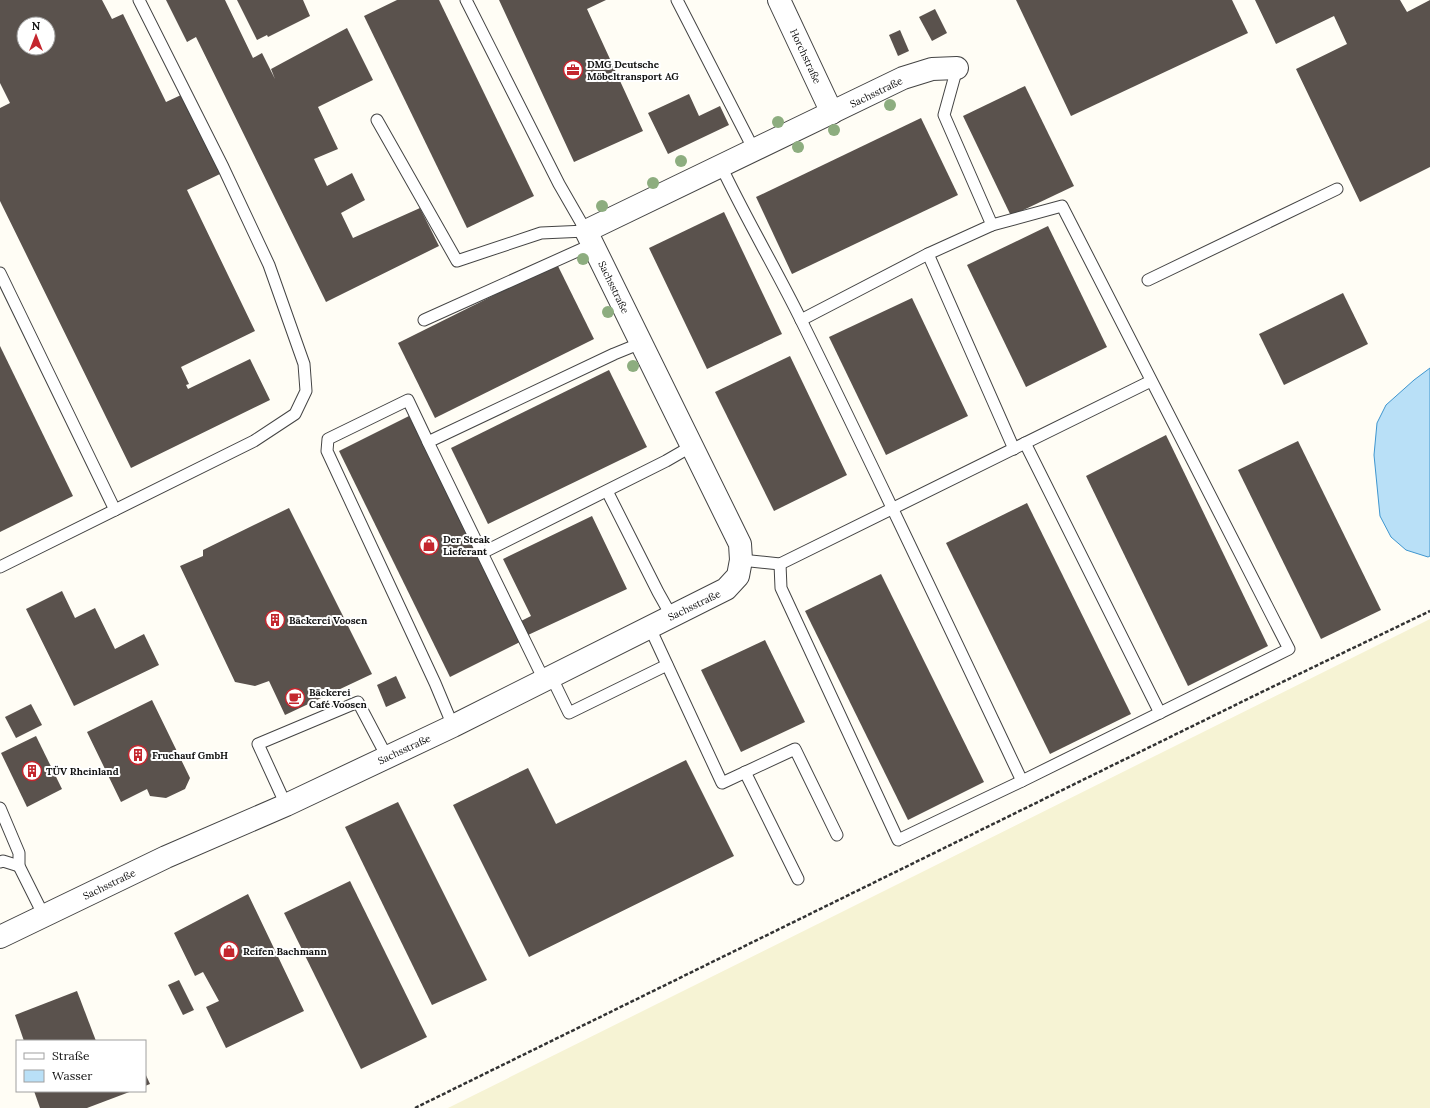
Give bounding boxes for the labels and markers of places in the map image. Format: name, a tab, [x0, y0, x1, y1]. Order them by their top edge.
place label: DMG Deutsche Möbeltransport AG	[587, 58, 679, 83]
office icon: DMG Deutsche Möbeltransport AG	[562, 59, 584, 81]
place label: Der Steak Lieferant	[443, 533, 490, 558]
shop icon: Der Steak Lieferant	[418, 534, 440, 556]
building icon: Bäckerei Voosen	[264, 609, 286, 631]
place label: Bäckerei Voosen	[289, 614, 368, 627]
place label: Bäckerei Café Voosen	[309, 686, 368, 711]
cafe icon: Bäckerei Café Voosen	[284, 687, 306, 709]
building icon: Fruehauf GmbH	[127, 744, 149, 766]
place label: Fruehauf GmbH	[152, 749, 228, 762]
building icon: TÜV Rheinland	[21, 760, 43, 782]
place label: TÜV Rheinland	[46, 765, 119, 778]
shop icon: Reifen Bachmann	[218, 940, 240, 962]
place label: Reifen Bachmann	[243, 945, 327, 958]

